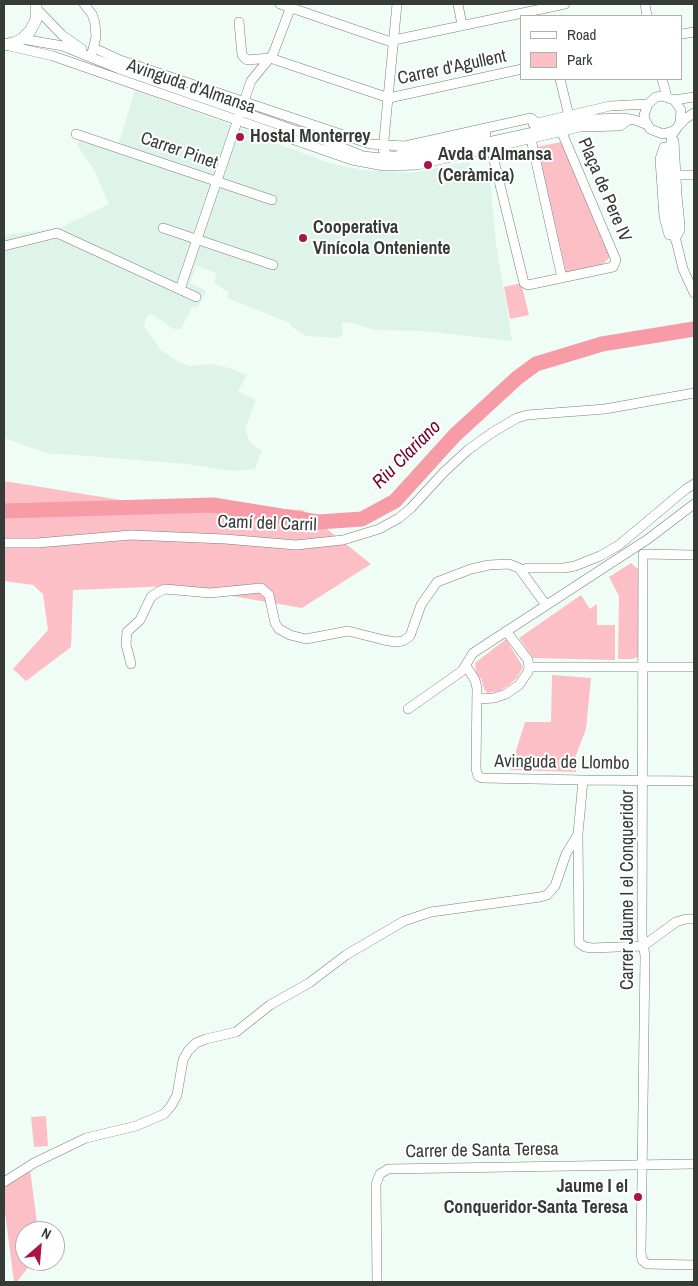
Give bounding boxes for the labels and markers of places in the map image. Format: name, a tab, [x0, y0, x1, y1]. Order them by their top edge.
place label: Hostal Monterrey	[250, 126, 371, 148]
marker: Hostal Monterrey	[234, 131, 246, 143]
place label: Avda d'Almansa (Ceràmica)	[438, 144, 552, 186]
marker: Avda d'Almansa (Ceràmica)	[422, 159, 434, 171]
place label: Cooperativa Vinícola Onteniente	[313, 217, 451, 260]
marker: Cooperativa Vinícola Onteniente	[297, 232, 309, 244]
place label: Jaume I el Conqueridor-Santa Teresa	[444, 1176, 628, 1218]
marker: Jaume I el Conqueridor-Santa Teresa	[632, 1191, 644, 1203]

